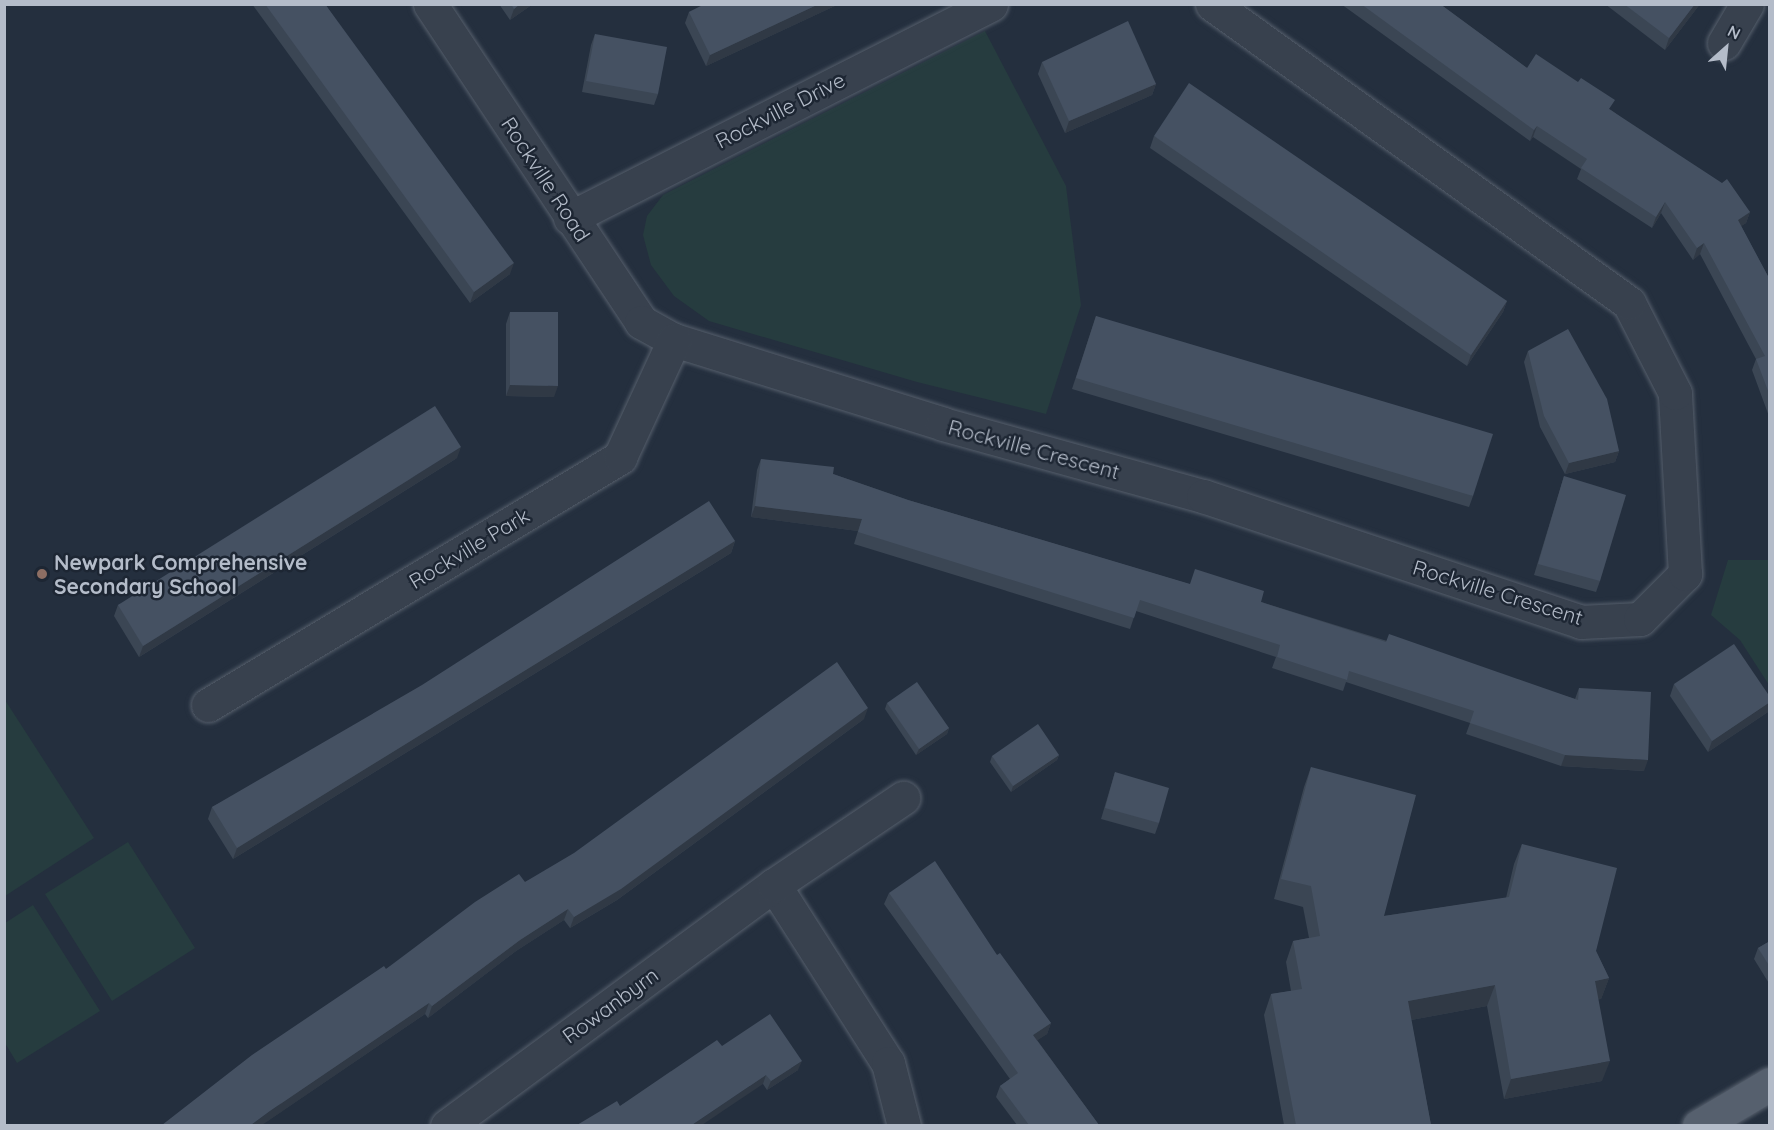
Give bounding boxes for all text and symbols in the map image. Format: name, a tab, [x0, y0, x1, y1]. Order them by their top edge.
north arrow	[1696, 18, 1756, 78]
text: N	[1724, 20, 1744, 44]
street label: Rockville Drive	[711, 67, 849, 153]
street label: Rockville Road	[496, 112, 596, 246]
street label: Rockville Crescent	[946, 414, 1122, 484]
street label: Rockville Park	[404, 502, 534, 594]
place label: Newpark Comprehensive Secondary School	[54, 549, 308, 599]
street label: Rockville Crescent	[1410, 554, 1586, 630]
marker: Newpark Comprehensive Secondary School	[35, 567, 49, 581]
street label: Rowanbyrn	[557, 962, 663, 1048]

